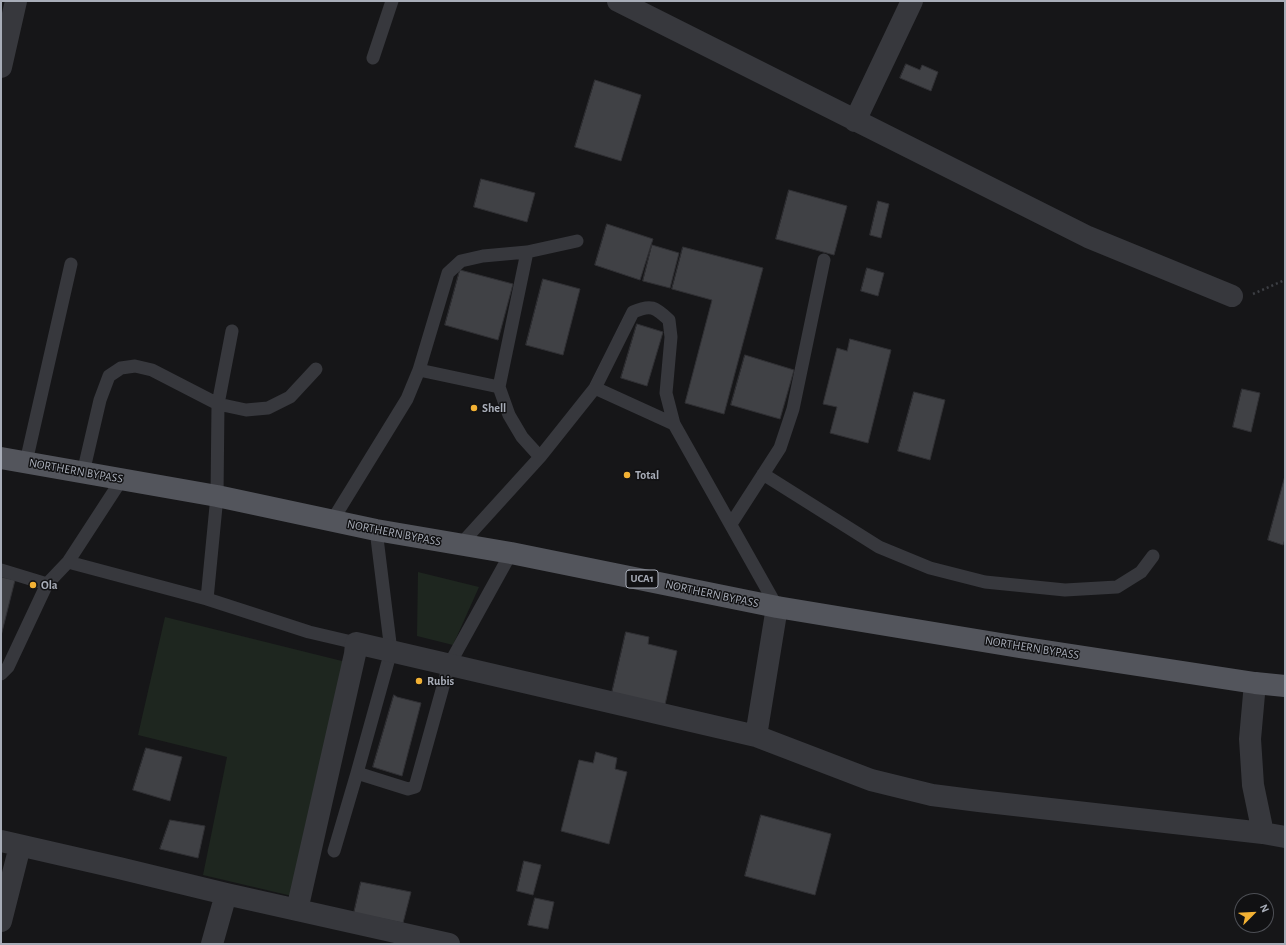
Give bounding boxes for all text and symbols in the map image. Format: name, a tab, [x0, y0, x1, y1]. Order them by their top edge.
place label: Shell	[482, 401, 506, 415]
marker: Shell	[469, 403, 479, 413]
street label: NORTHERN BYPASS	[28, 456, 124, 486]
place label: Total	[635, 468, 659, 482]
marker: Total	[622, 470, 632, 480]
street label: NORTHERN BYPASS	[346, 517, 442, 549]
road number: UCA1	[626, 570, 658, 588]
street label: NORTHERN BYPASS	[664, 577, 760, 611]
place label: Ola	[41, 578, 58, 592]
marker: Ola	[28, 580, 38, 590]
street label: NORTHERN BYPASS	[984, 633, 1080, 663]
place label: Rubis	[427, 674, 454, 688]
marker: Rubis	[414, 676, 424, 686]
north arrow	[1234, 893, 1274, 933]
text: N	[1258, 903, 1271, 914]

